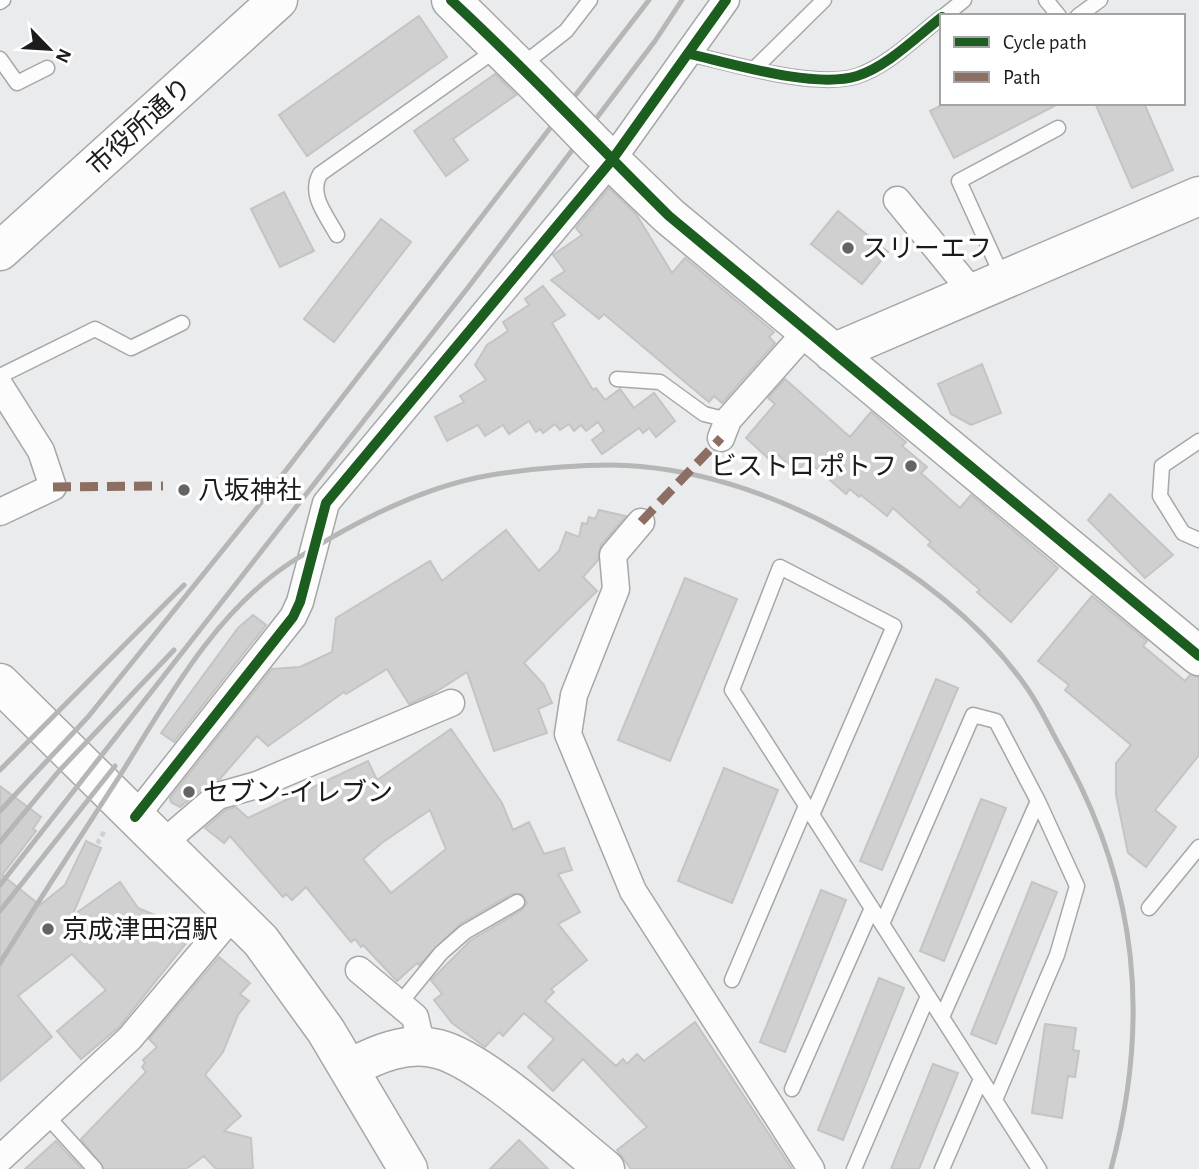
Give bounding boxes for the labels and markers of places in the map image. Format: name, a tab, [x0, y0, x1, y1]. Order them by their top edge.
place label: スリーエフ	[862, 236, 992, 262]
marker: スリーエフ	[840, 240, 856, 256]
place label: ビストロ ポトフ	[711, 452, 897, 480]
marker: ビストロ ポトフ	[903, 458, 919, 474]
place label: 八坂神社	[198, 477, 302, 504]
marker: 八坂神社	[176, 482, 192, 498]
place label: セブン-イレブン	[203, 778, 393, 806]
marker: セブン-イレブン	[181, 784, 197, 800]
place label: 京成津田沼駅	[62, 916, 218, 943]
marker: 京成津田沼駅	[40, 921, 56, 937]

